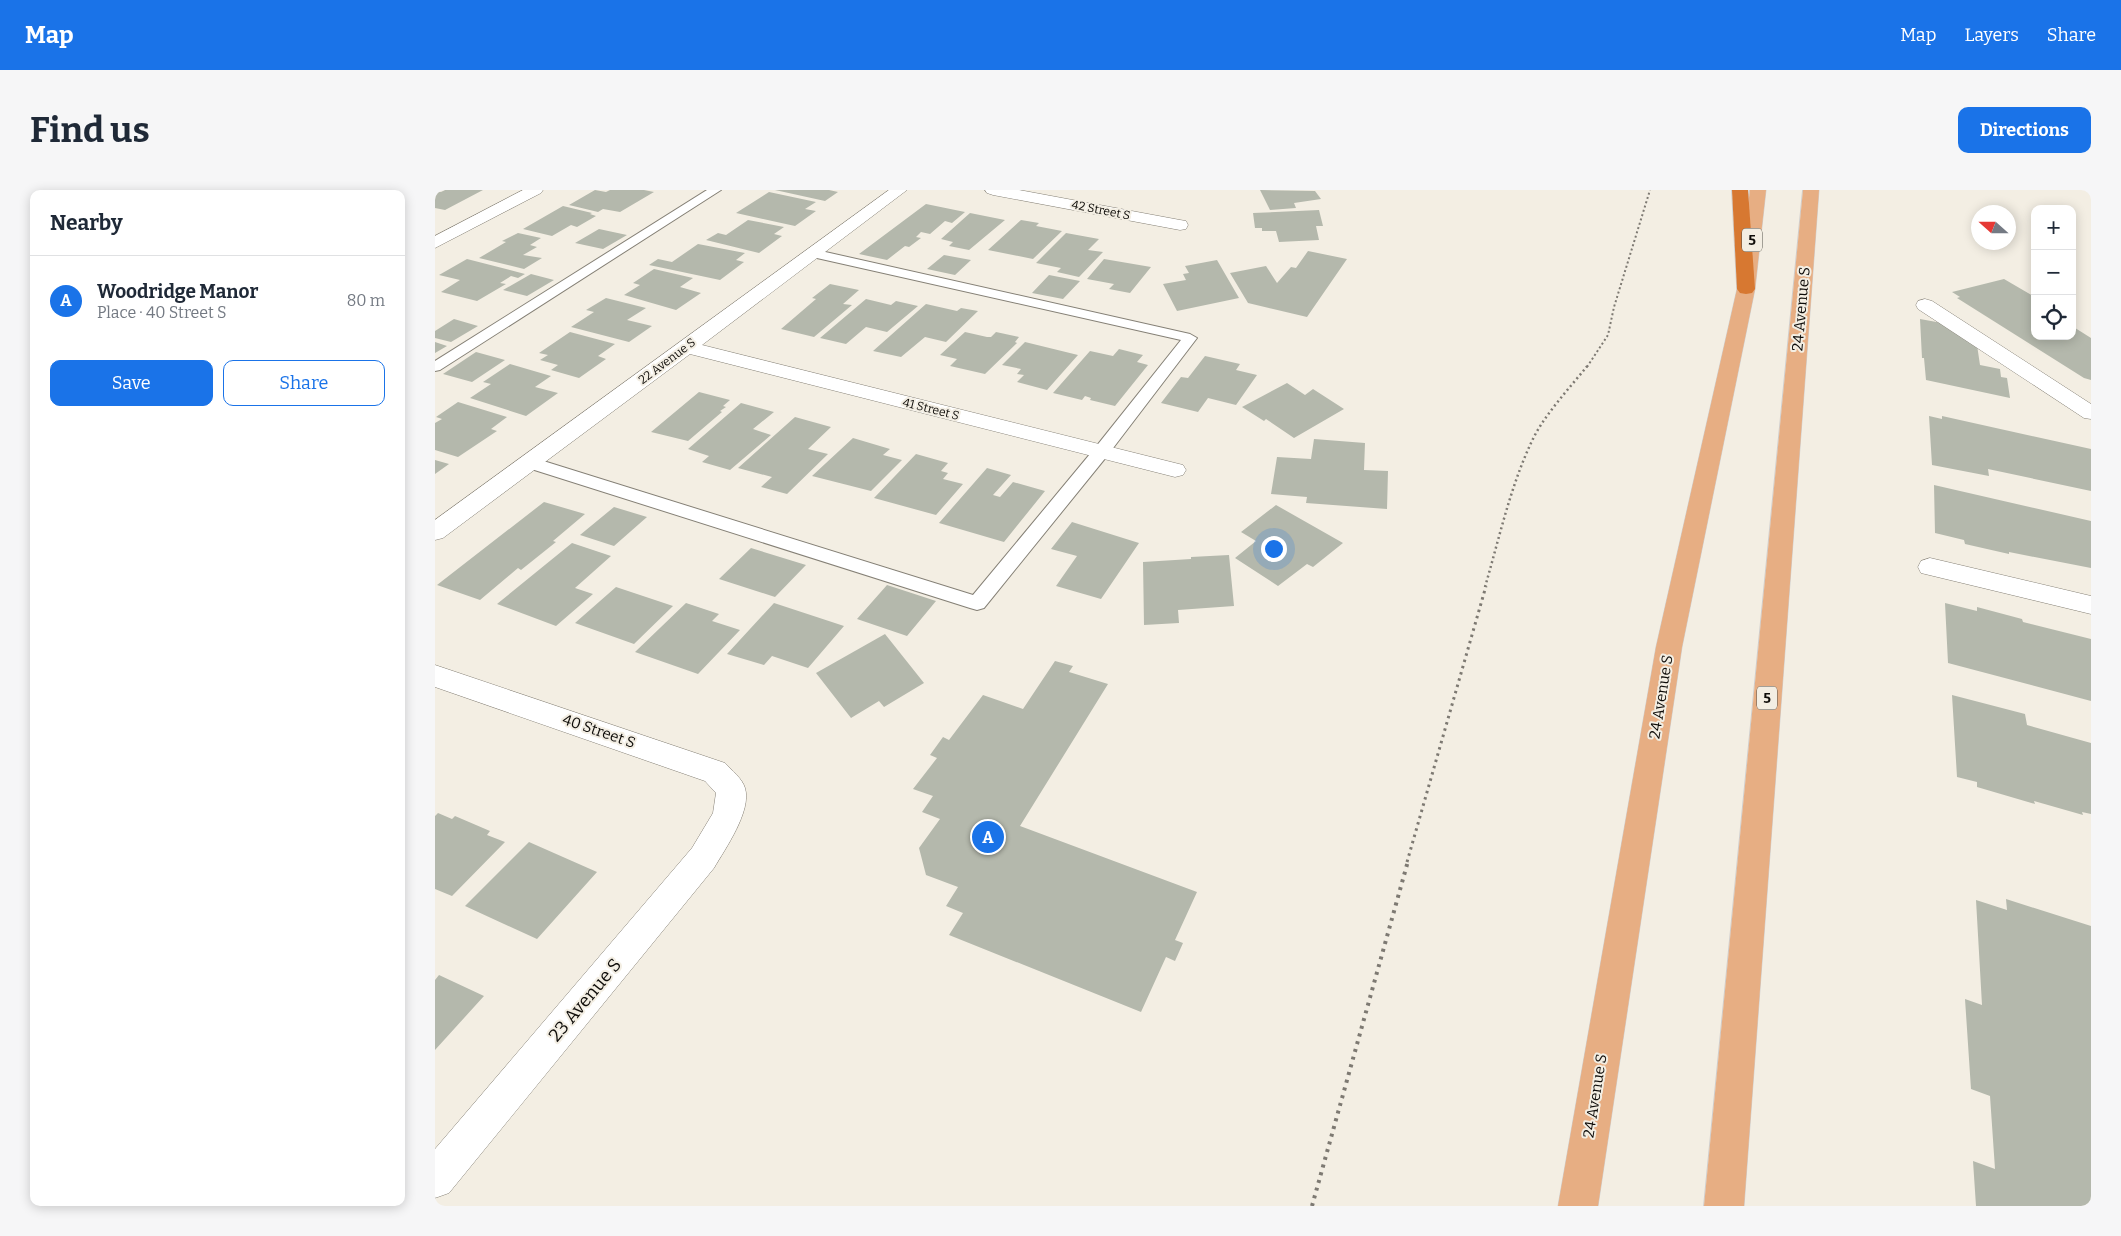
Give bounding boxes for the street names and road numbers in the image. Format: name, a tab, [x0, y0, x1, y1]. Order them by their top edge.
street label: 42 Street S	[1070, 197, 1132, 223]
road number: 5	[1742, 228, 1762, 252]
street label: 24 Avenue S	[1788, 266, 1814, 352]
street label: 22 Avenue S	[636, 335, 698, 387]
street label: 41 Street S	[901, 395, 961, 423]
street label: 24 Avenue S	[1645, 654, 1677, 740]
road number: 5	[1757, 686, 1777, 710]
street label: 40 Street S	[560, 710, 638, 752]
street label: 23 Avenue S	[544, 954, 626, 1046]
street label: 24 Avenue S	[1579, 1053, 1611, 1139]

